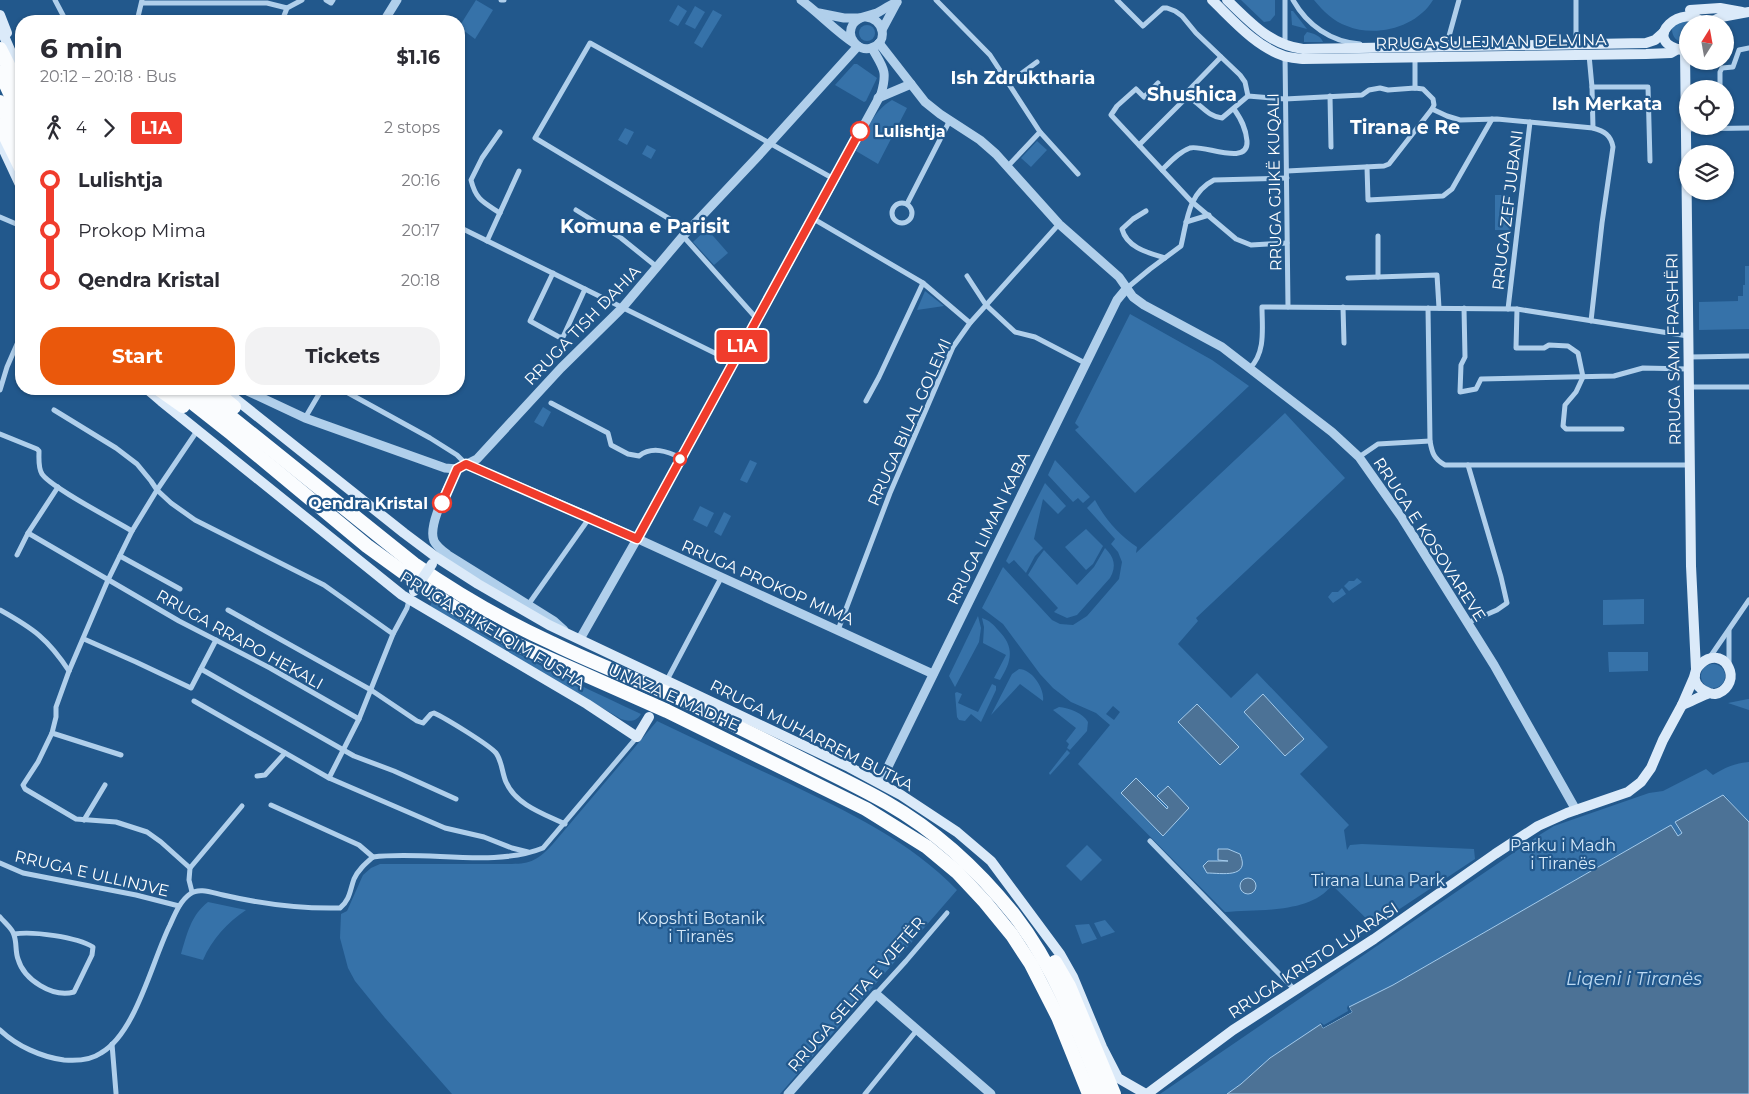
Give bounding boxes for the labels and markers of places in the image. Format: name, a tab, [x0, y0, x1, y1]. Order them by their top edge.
marker: Lulishtja	[850, 121, 870, 141]
place label: Lulishtja	[874, 122, 946, 141]
unlabelled marker	[673, 452, 687, 466]
marker: Qendra Kristal	[432, 493, 452, 513]
place label: Qendra Kristal	[308, 494, 428, 513]

